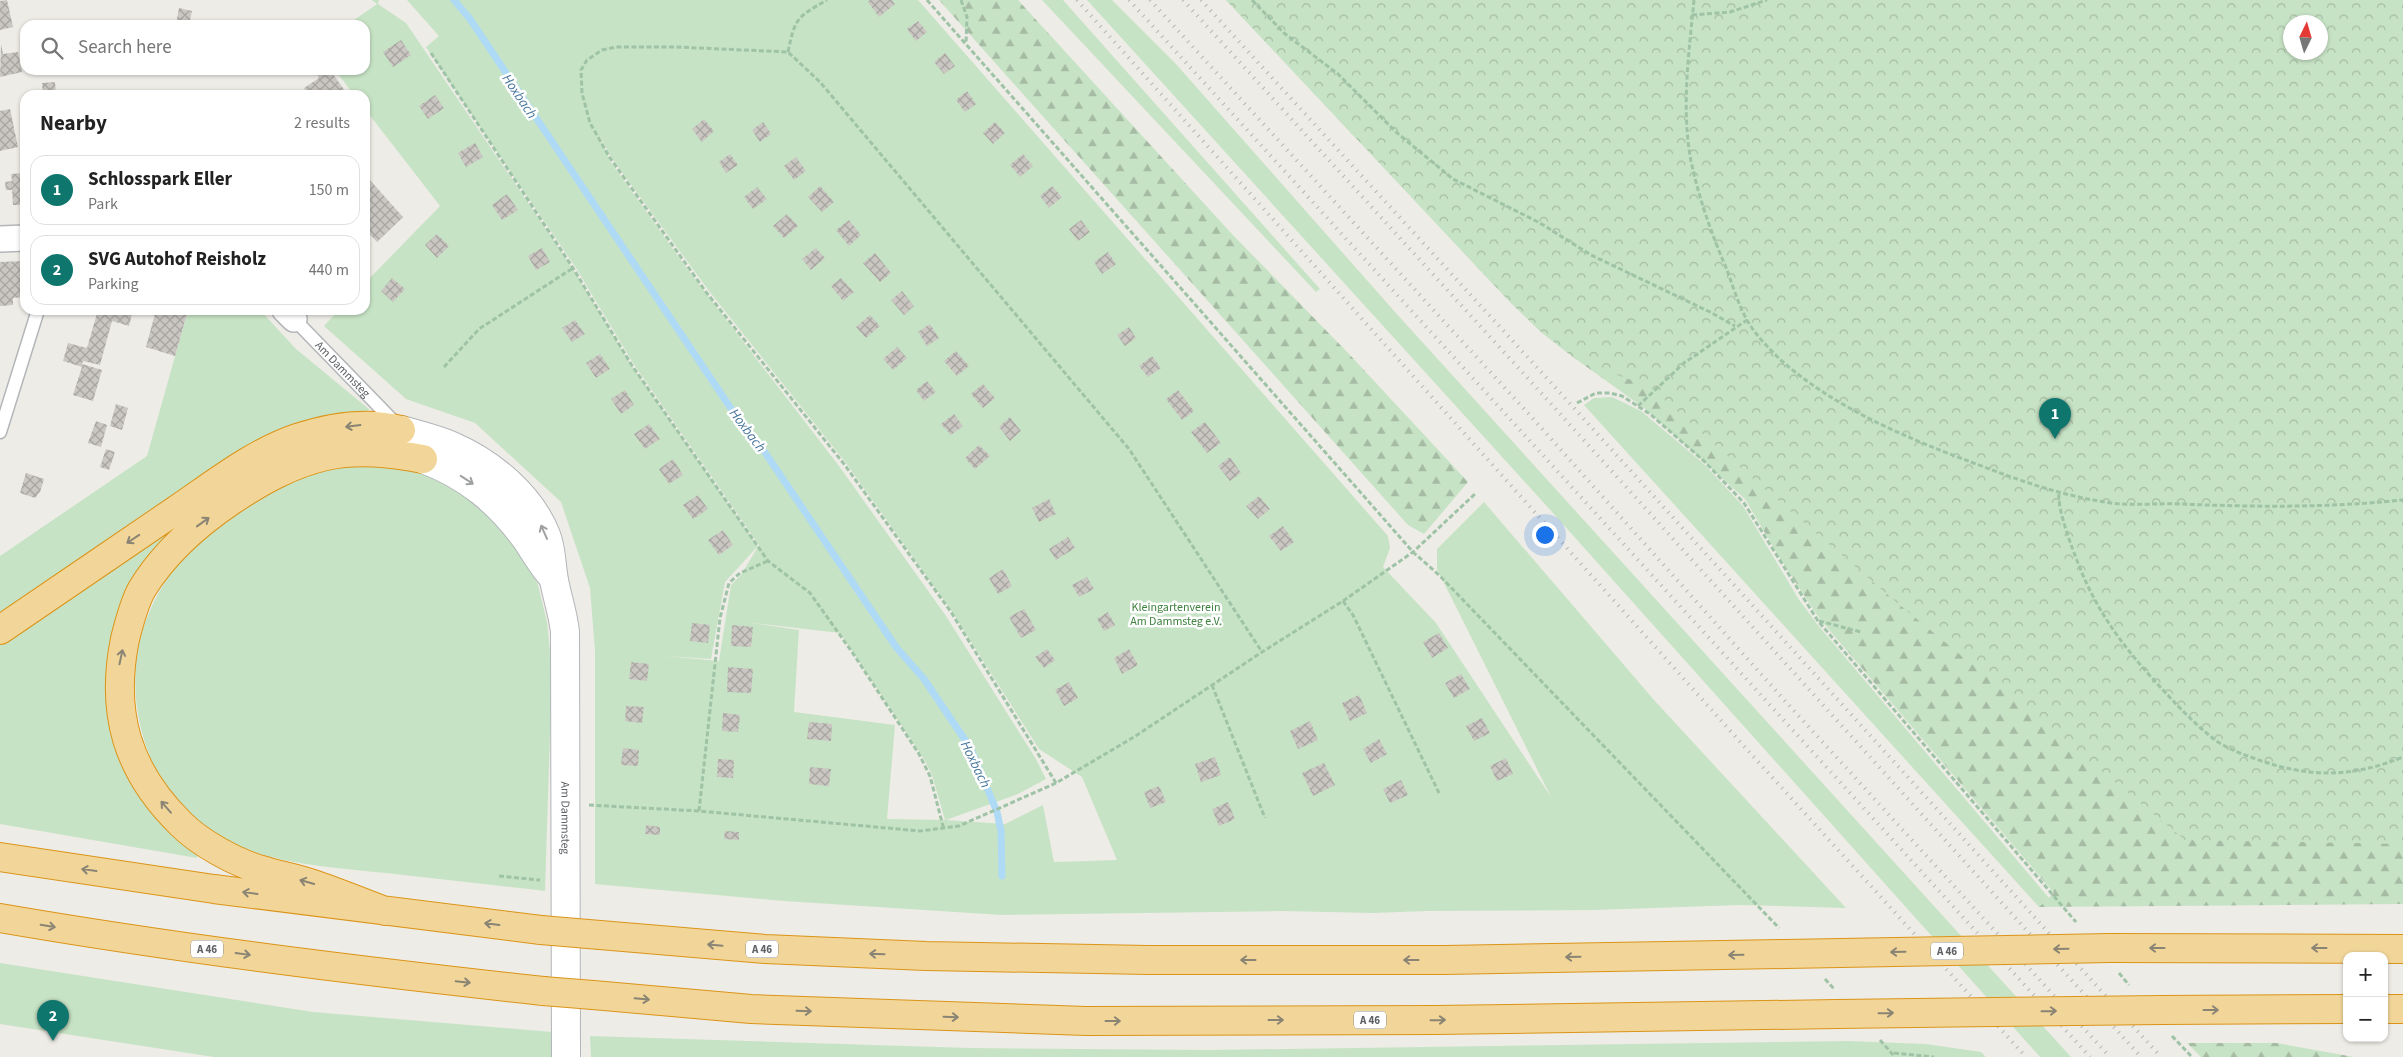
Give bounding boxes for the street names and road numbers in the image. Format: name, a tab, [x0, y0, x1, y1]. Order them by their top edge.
street label: Am Dammsteg	[311, 338, 374, 402]
street label: Am Dammsteg	[556, 782, 574, 854]
road number: A 46	[191, 941, 223, 958]
road number: A 46	[746, 941, 778, 958]
road number: A 46	[1931, 942, 1963, 959]
road number: A 46	[1354, 1012, 1386, 1028]

